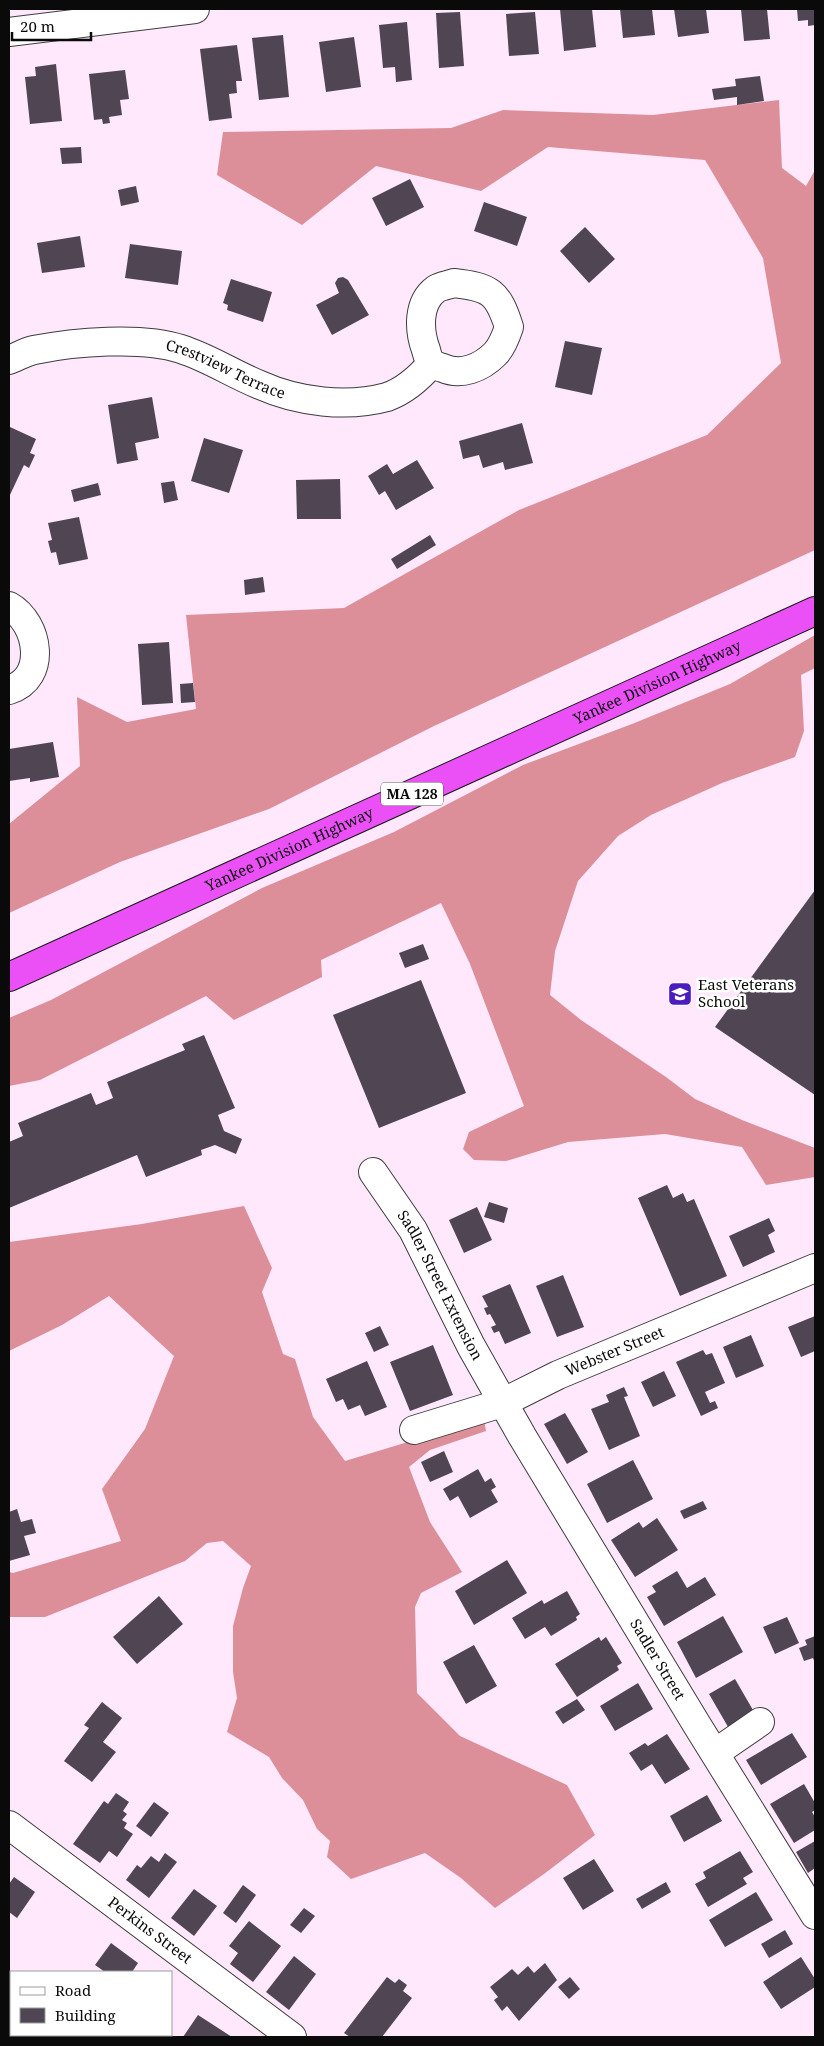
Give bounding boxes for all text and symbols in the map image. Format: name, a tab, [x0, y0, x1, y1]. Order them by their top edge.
scale bar	[12, 10, 91, 42]
text: 20 m	[20, 16, 55, 36]
street label: Crestview Terrace	[164, 334, 288, 403]
street label: Yankee Division Highway	[569, 635, 744, 729]
road number: MA 128	[381, 782, 443, 806]
street label: Yankee Division Highway	[201, 802, 377, 896]
place label: East Veterans School	[698, 974, 794, 1011]
school or university icon: East Veterans School	[667, 981, 693, 1007]
street label: Sadler Street Extension	[393, 1206, 488, 1364]
street label: Webster Street	[562, 1321, 667, 1380]
street label: Sadler Street	[626, 1615, 690, 1703]
street label: Perkins Street	[104, 1892, 196, 1968]
legend	[10, 1971, 172, 2036]
text: Road	[55, 1980, 91, 2000]
text: Building	[55, 2005, 116, 2025]

